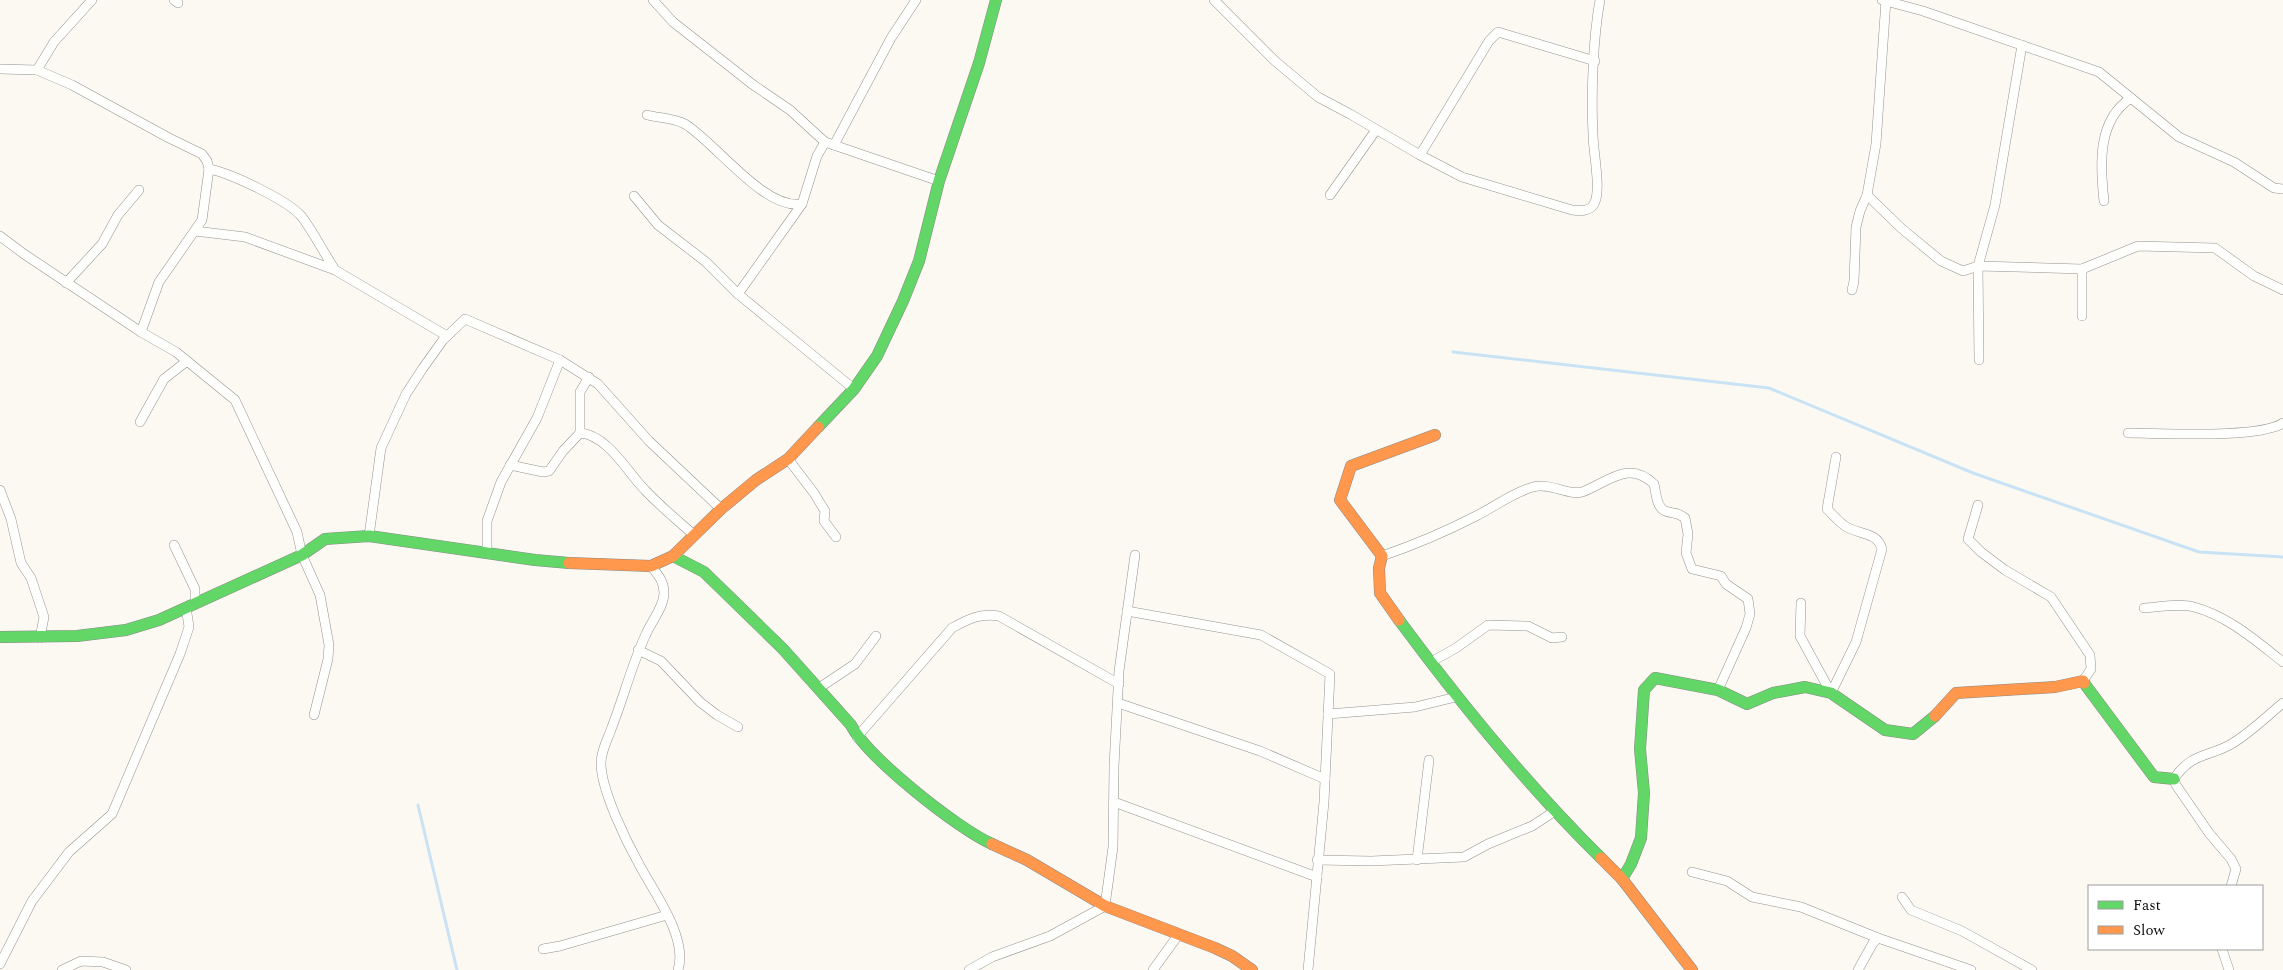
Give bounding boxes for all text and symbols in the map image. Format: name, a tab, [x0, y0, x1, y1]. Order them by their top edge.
legend	[2088, 885, 2263, 950]
text: Fast	[2133, 894, 2161, 917]
text: Slow	[2133, 919, 2165, 942]

